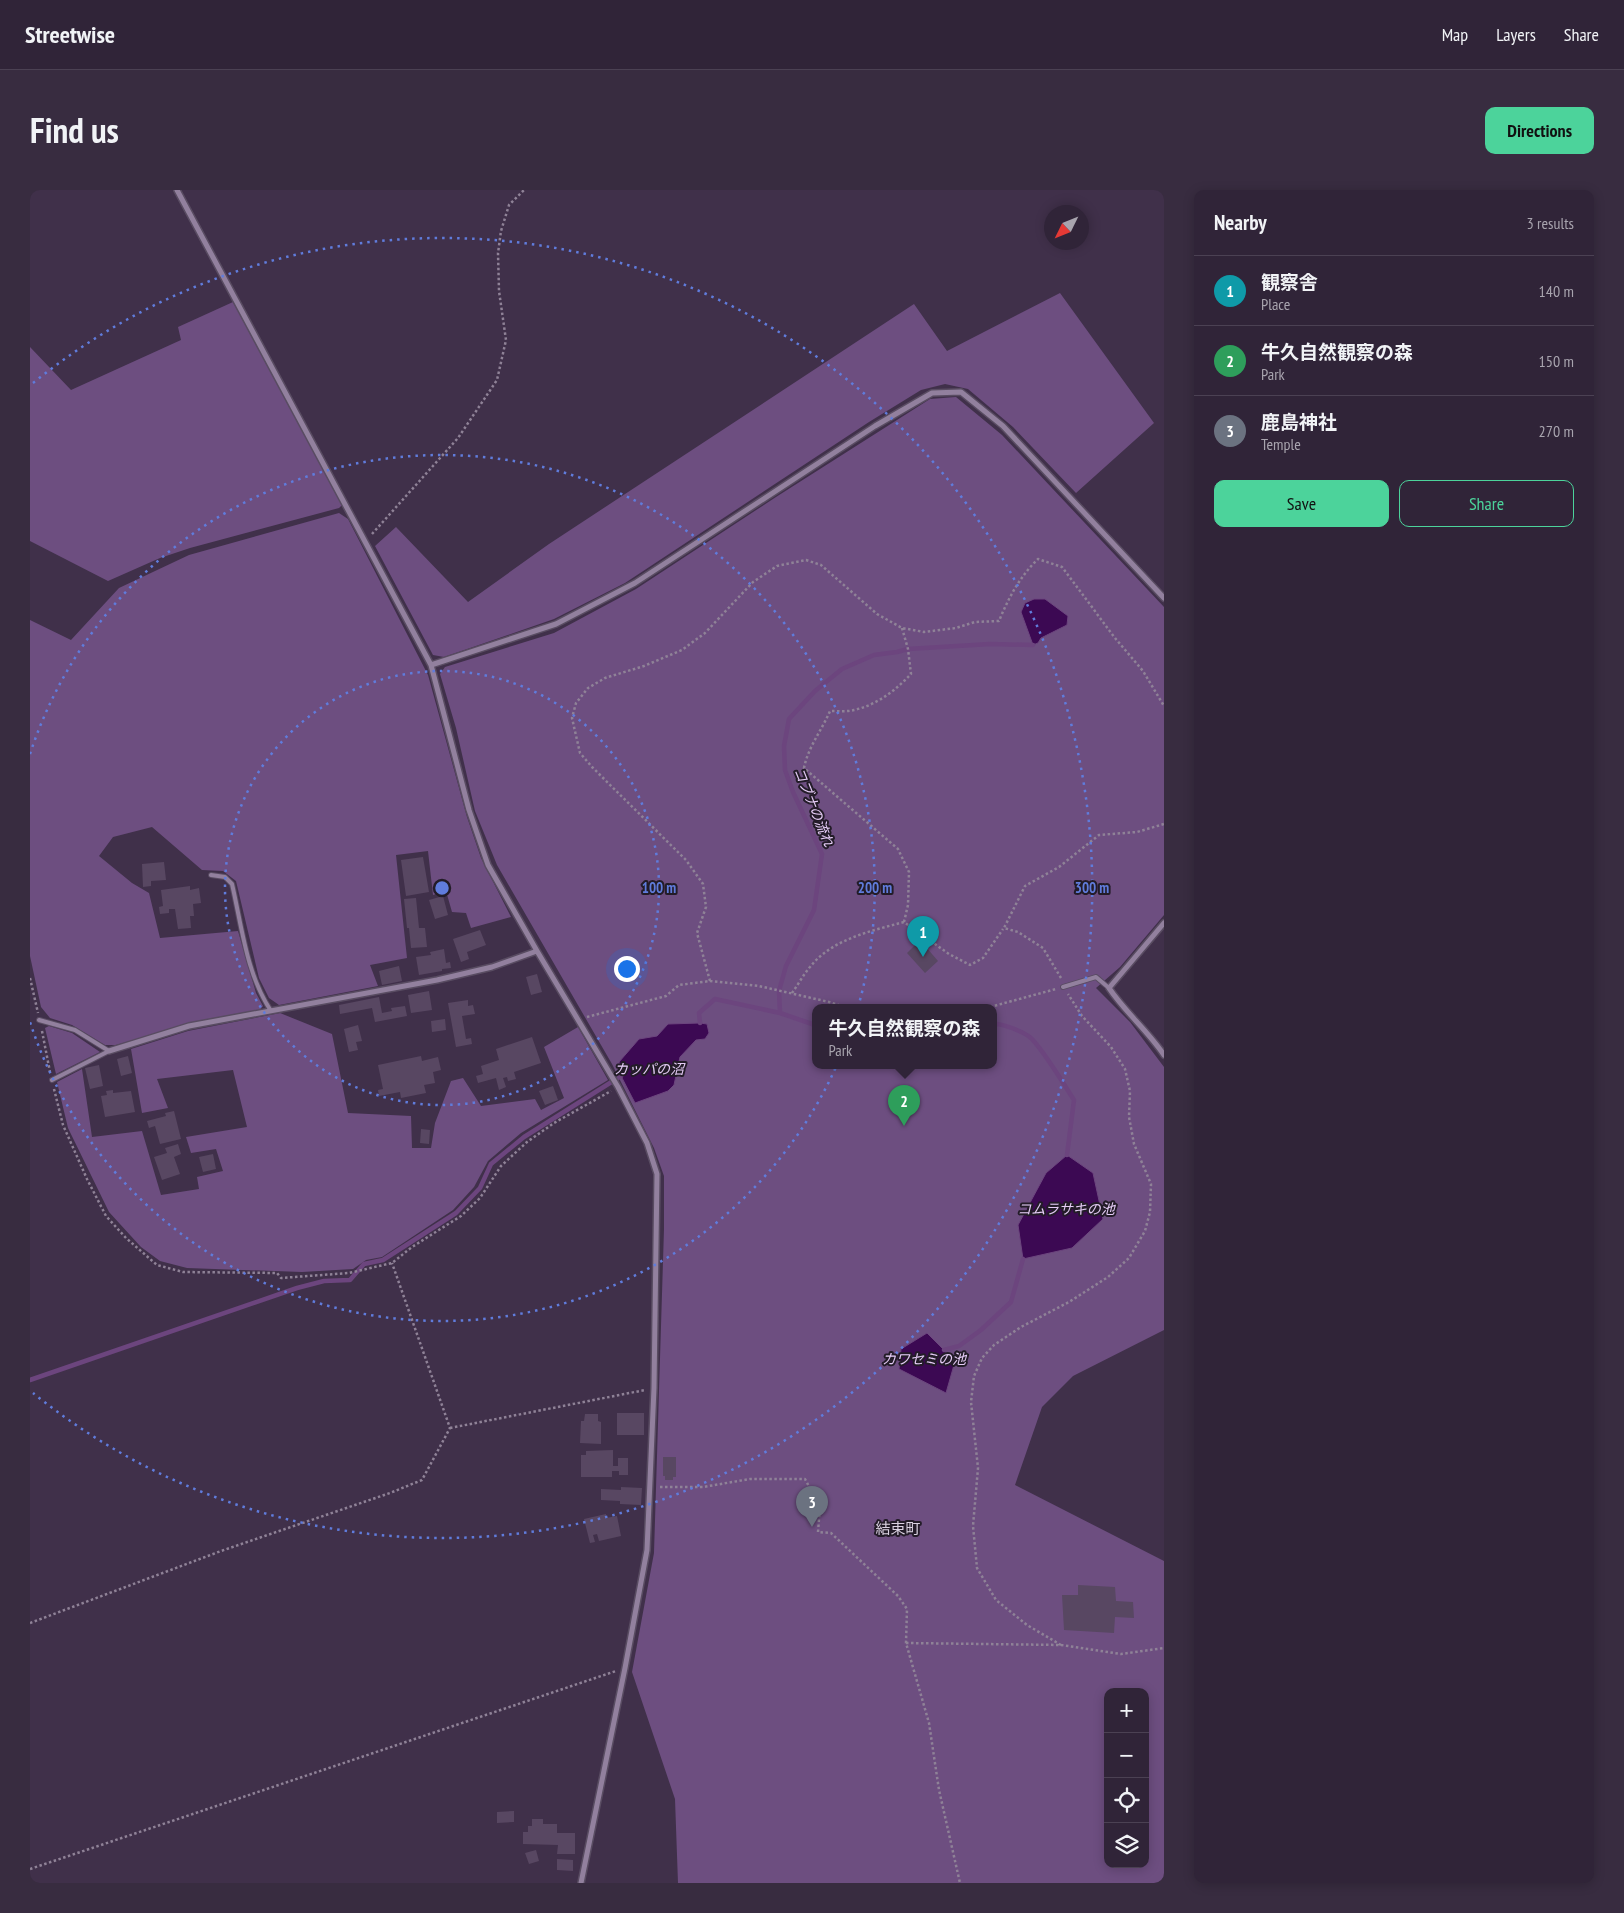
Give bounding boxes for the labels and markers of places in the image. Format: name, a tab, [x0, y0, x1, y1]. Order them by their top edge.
centre of rings	[433, 879, 451, 897]
pin: 1	[907, 916, 939, 957]
pin: 2	[888, 1085, 920, 1126]
pin: 3	[796, 1486, 828, 1527]

